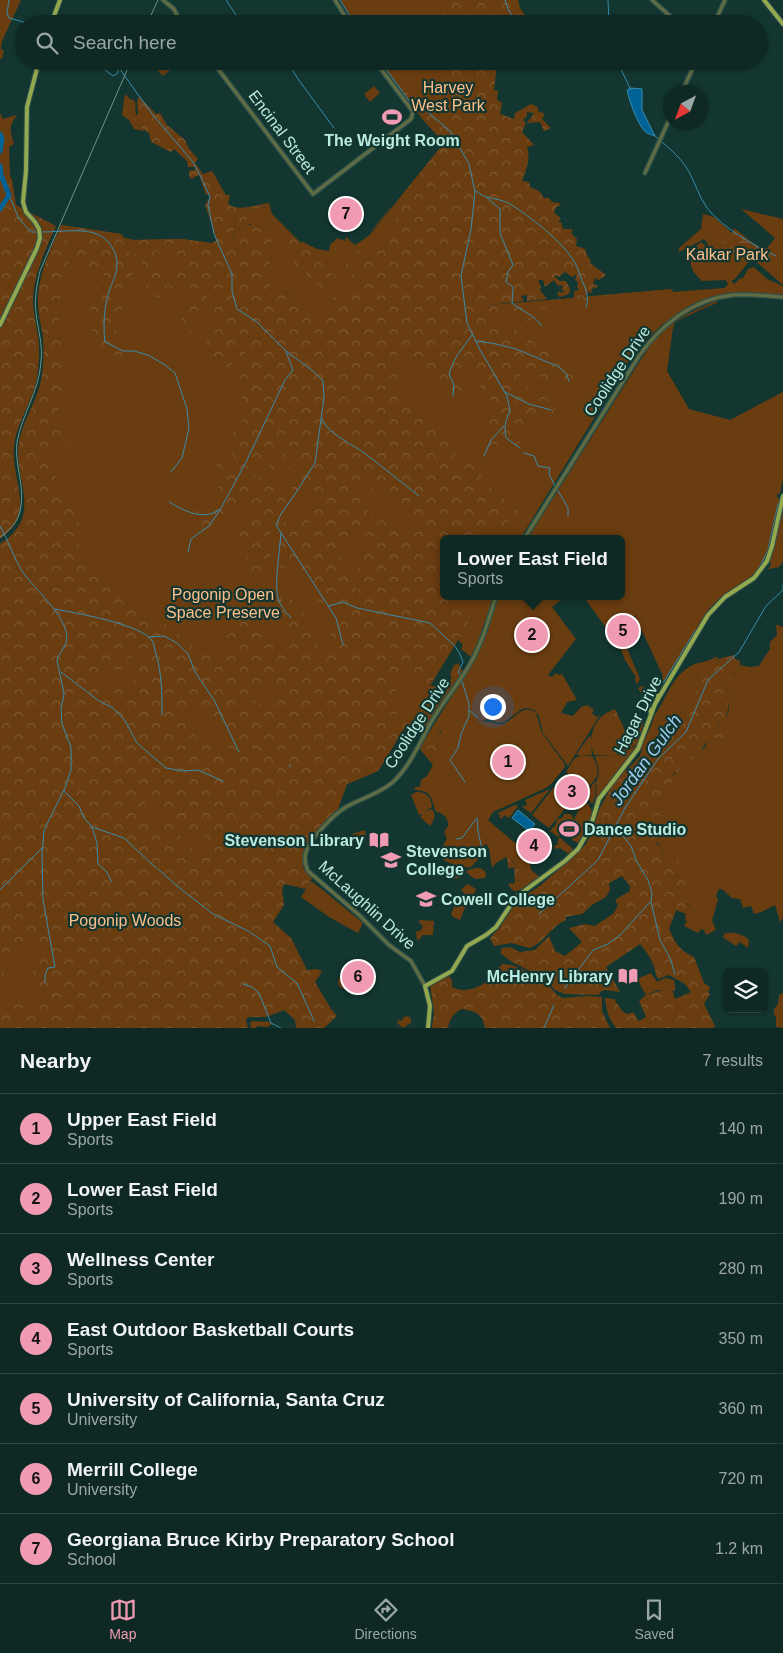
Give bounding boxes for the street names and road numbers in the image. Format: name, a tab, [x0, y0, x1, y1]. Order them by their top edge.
street label: Encinal Street	[245, 87, 319, 177]
street label: Coolidge Drive	[581, 323, 653, 419]
street label: Hagar Drive	[611, 673, 665, 757]
street label: Coolidge Drive	[381, 674, 453, 772]
street label: McLaughlin Drive	[315, 857, 419, 953]

